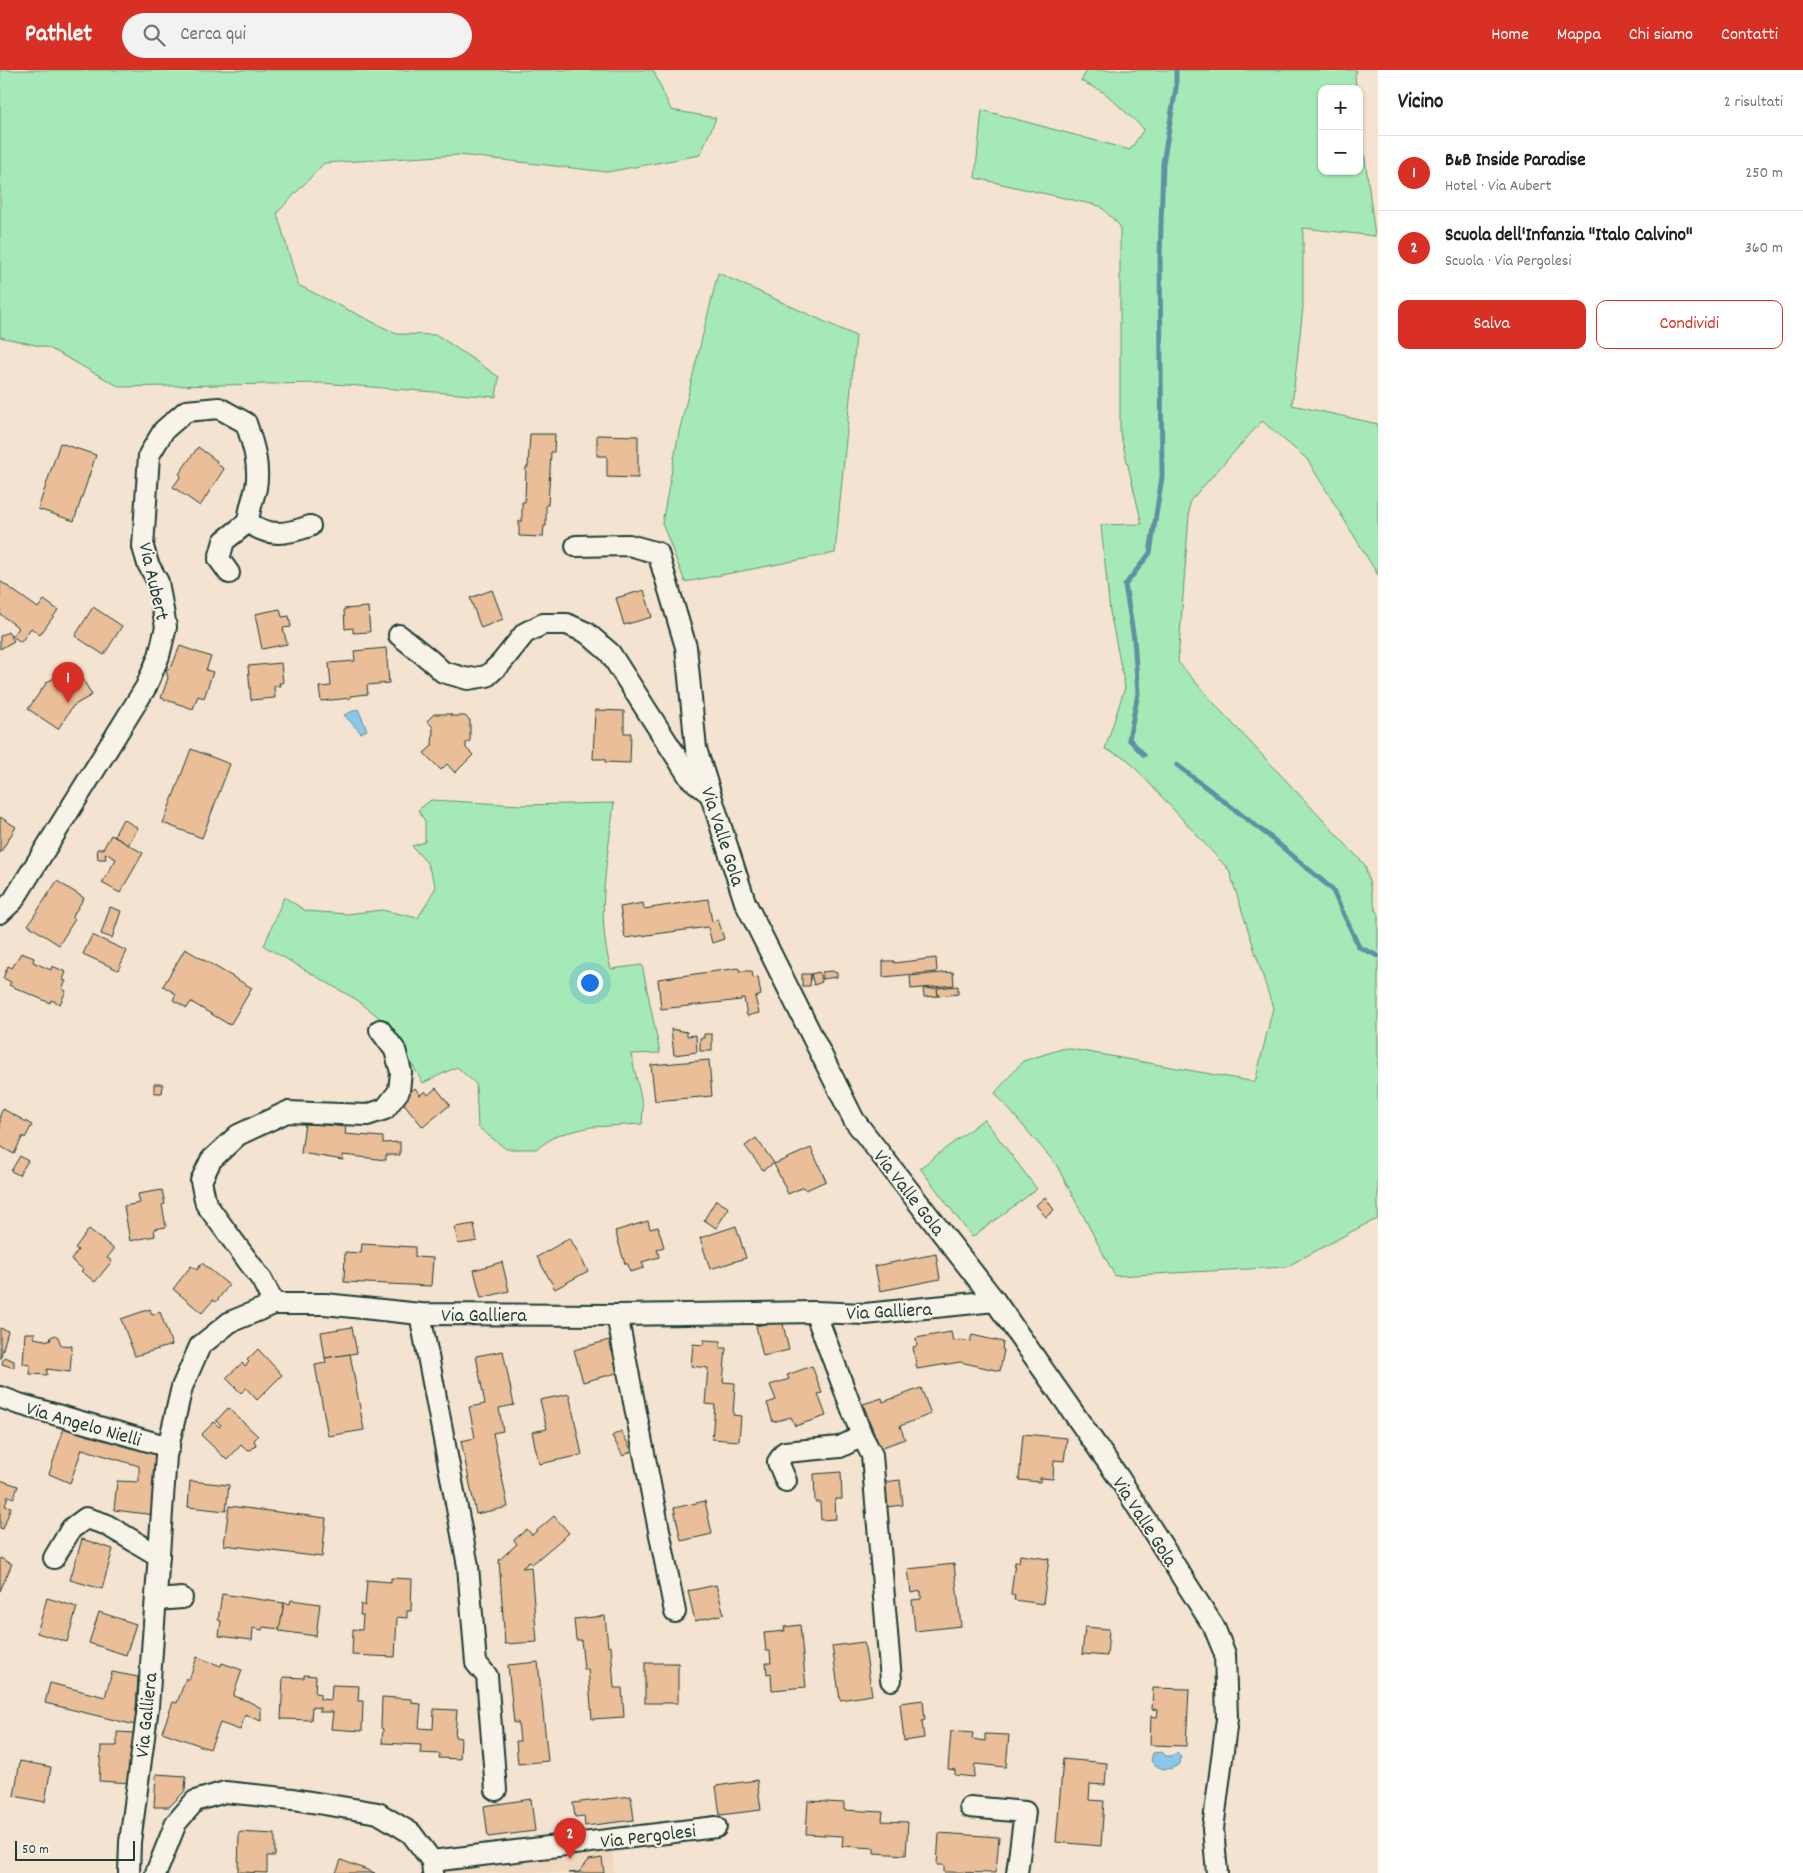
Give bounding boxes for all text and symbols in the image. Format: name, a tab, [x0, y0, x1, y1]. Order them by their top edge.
search box	[122, 13, 472, 58]
text: Pathlet	[25, 18, 92, 52]
icon: search	[140, 21, 168, 49]
text: Cerca qui	[180, 22, 246, 49]
text: Home	[1491, 23, 1529, 48]
text: Mappa	[1557, 23, 1601, 48]
text: Chi siamo	[1629, 23, 1693, 48]
text: Contatti	[1721, 23, 1778, 48]
map controls	[1318, 85, 1363, 175]
button: +	[1318, 85, 1363, 130]
text: Vicino	[1398, 88, 1443, 118]
text: 2 risultati	[1724, 91, 1783, 114]
button: −	[1318, 130, 1363, 175]
text: B&B Inside Paradise	[1445, 148, 1586, 175]
text: 1	[1412, 162, 1416, 185]
text: 250 m	[1745, 162, 1783, 185]
text: Hotel · Via Aubert	[1445, 175, 1551, 198]
text: Scuola dell'Infanzia "Italo Calvino"	[1445, 223, 1693, 250]
text: 2	[1411, 237, 1418, 260]
text: 360 m	[1745, 237, 1783, 260]
text: Scuola · Via Pergolesi	[1445, 250, 1571, 273]
button: Salva	[1398, 300, 1586, 349]
button: Condividi	[1596, 300, 1783, 349]
street label: Via Aubert	[130, 540, 175, 623]
pin: 1	[52, 662, 84, 703]
street label: Via Valle Gola	[692, 784, 750, 890]
your location	[577, 970, 603, 996]
street label: Via Valle Gola	[865, 1145, 951, 1243]
street label: Via Galliera	[846, 1297, 933, 1329]
street label: Via Galliera	[441, 1303, 527, 1331]
street label: Via Angelo Nielli	[22, 1396, 144, 1456]
street label: Via Valle Gola	[1104, 1472, 1183, 1574]
street label: Via Galliera	[130, 1671, 166, 1759]
pin: 2	[554, 1818, 586, 1859]
street label: Via Pergolesi	[599, 1818, 698, 1858]
scale bar	[15, 1838, 135, 1861]
text: 50 m	[22, 1840, 49, 1860]

